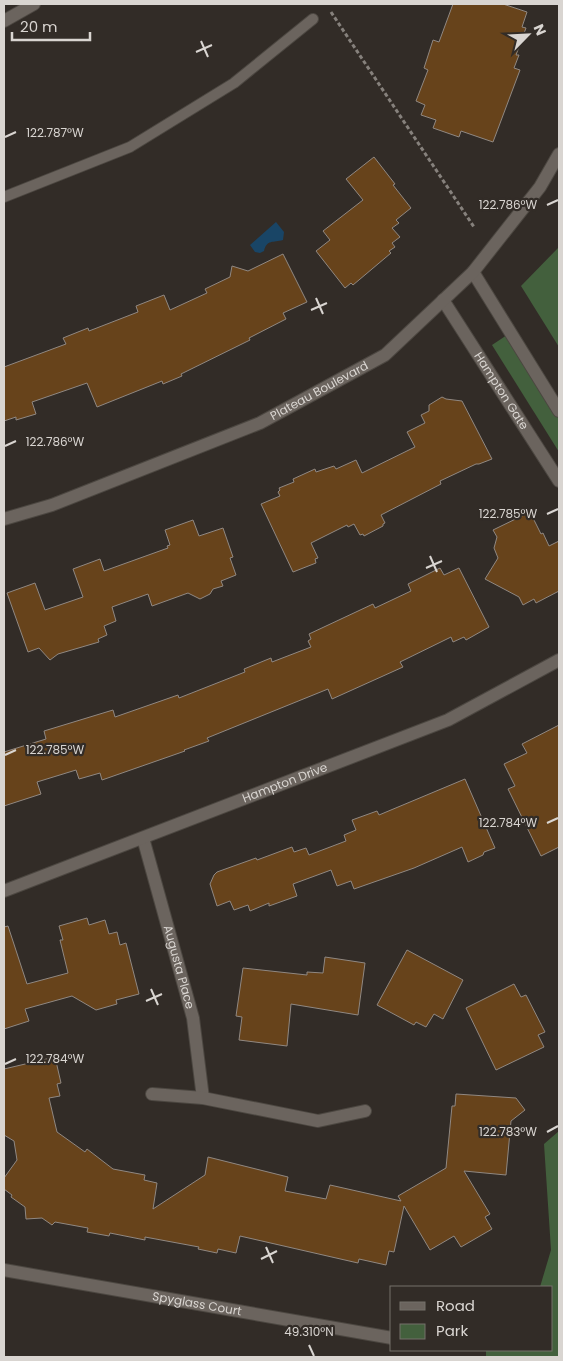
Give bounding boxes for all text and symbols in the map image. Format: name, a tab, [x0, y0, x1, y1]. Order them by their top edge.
scale bar	[12, 10, 90, 42]
north arrow	[503, 10, 553, 60]
text: 20 m	[20, 16, 58, 37]
text: N	[529, 21, 551, 39]
text: 122.787°W	[26, 124, 84, 141]
text: 122.786°W	[479, 196, 538, 213]
street label: Hampton Gate	[470, 349, 533, 433]
street label: Plateau Boulevard	[267, 357, 371, 424]
text: 122.786°W	[26, 433, 85, 450]
text: 122.785°W	[479, 505, 538, 522]
text: 122.785°W	[26, 741, 85, 758]
street label: Hampton Drive	[240, 758, 330, 806]
text: 122.784°W	[479, 814, 538, 831]
street label: Augusta Place	[160, 923, 199, 1011]
text: 122.784°W	[26, 1050, 85, 1067]
text: 122.783°W	[479, 1123, 537, 1140]
legend	[390, 1286, 553, 1351]
street label: Spyglass Court	[151, 1287, 243, 1320]
text: Road	[436, 1295, 475, 1316]
text: Park	[436, 1320, 468, 1341]
text: 49.310°N	[284, 1323, 334, 1340]

